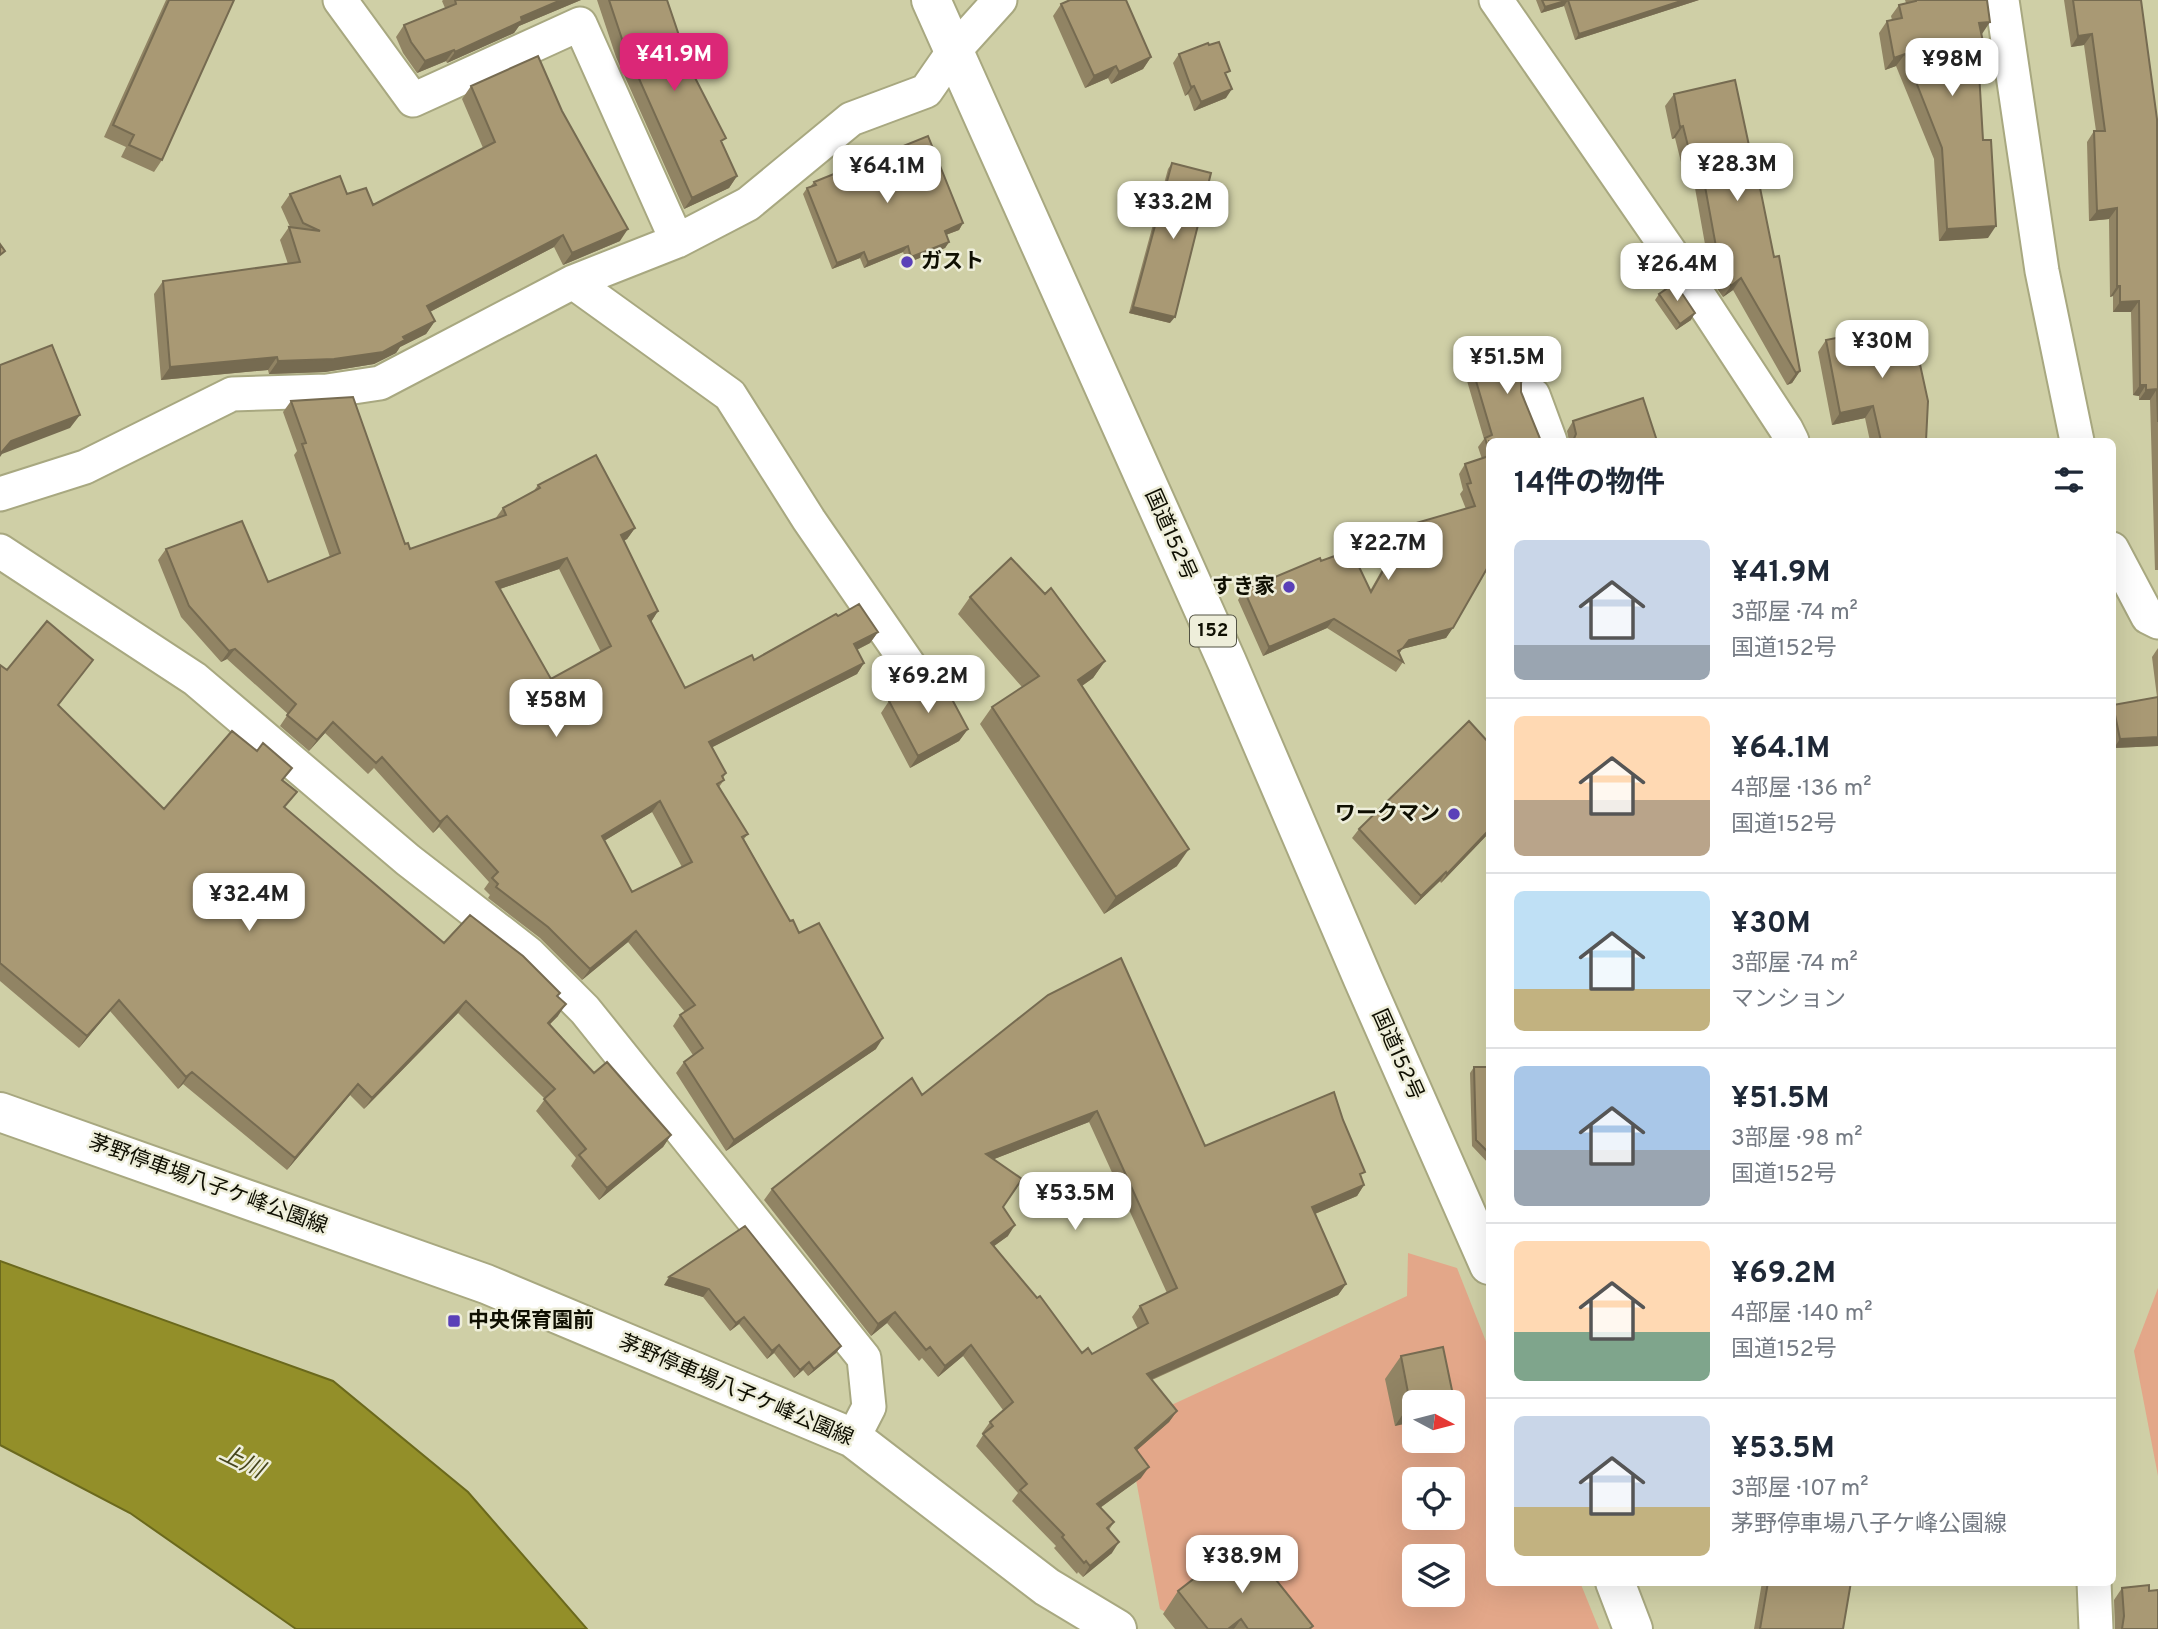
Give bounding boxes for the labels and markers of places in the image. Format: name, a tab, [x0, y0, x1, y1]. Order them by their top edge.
pin: ¥41.9M	[617, 34, 731, 93]
pin: ¥98M	[1911, 38, 1993, 98]
pin: ¥28.3M	[1680, 144, 1794, 203]
pin: ¥64.1M	[830, 146, 944, 205]
pin: ¥33.2M	[1116, 182, 1230, 241]
pin: ¥26.4M	[1620, 244, 1734, 303]
place label: ガスト	[921, 249, 984, 276]
marker: ガスト	[899, 254, 915, 270]
pin: ¥30M	[1841, 320, 1923, 380]
pin: ¥51.5M	[1450, 336, 1564, 396]
pin: ¥22.7M	[1331, 522, 1445, 582]
place label: すき家	[1212, 574, 1275, 601]
marker: すき家	[1281, 579, 1297, 595]
pin: ¥69.2M	[871, 656, 985, 715]
pin: ¥58M	[515, 680, 597, 739]
place label: ワークマン	[1335, 801, 1440, 828]
marker: ワークマン	[1446, 806, 1462, 822]
pin: ¥32.4M	[192, 874, 306, 933]
pin: ¥53.5M	[1018, 1172, 1132, 1232]
place label: 中央保育園前	[468, 1308, 594, 1335]
marker: 中央保育園前	[446, 1313, 462, 1329]
pin: ¥38.9M	[1185, 1536, 1299, 1595]

